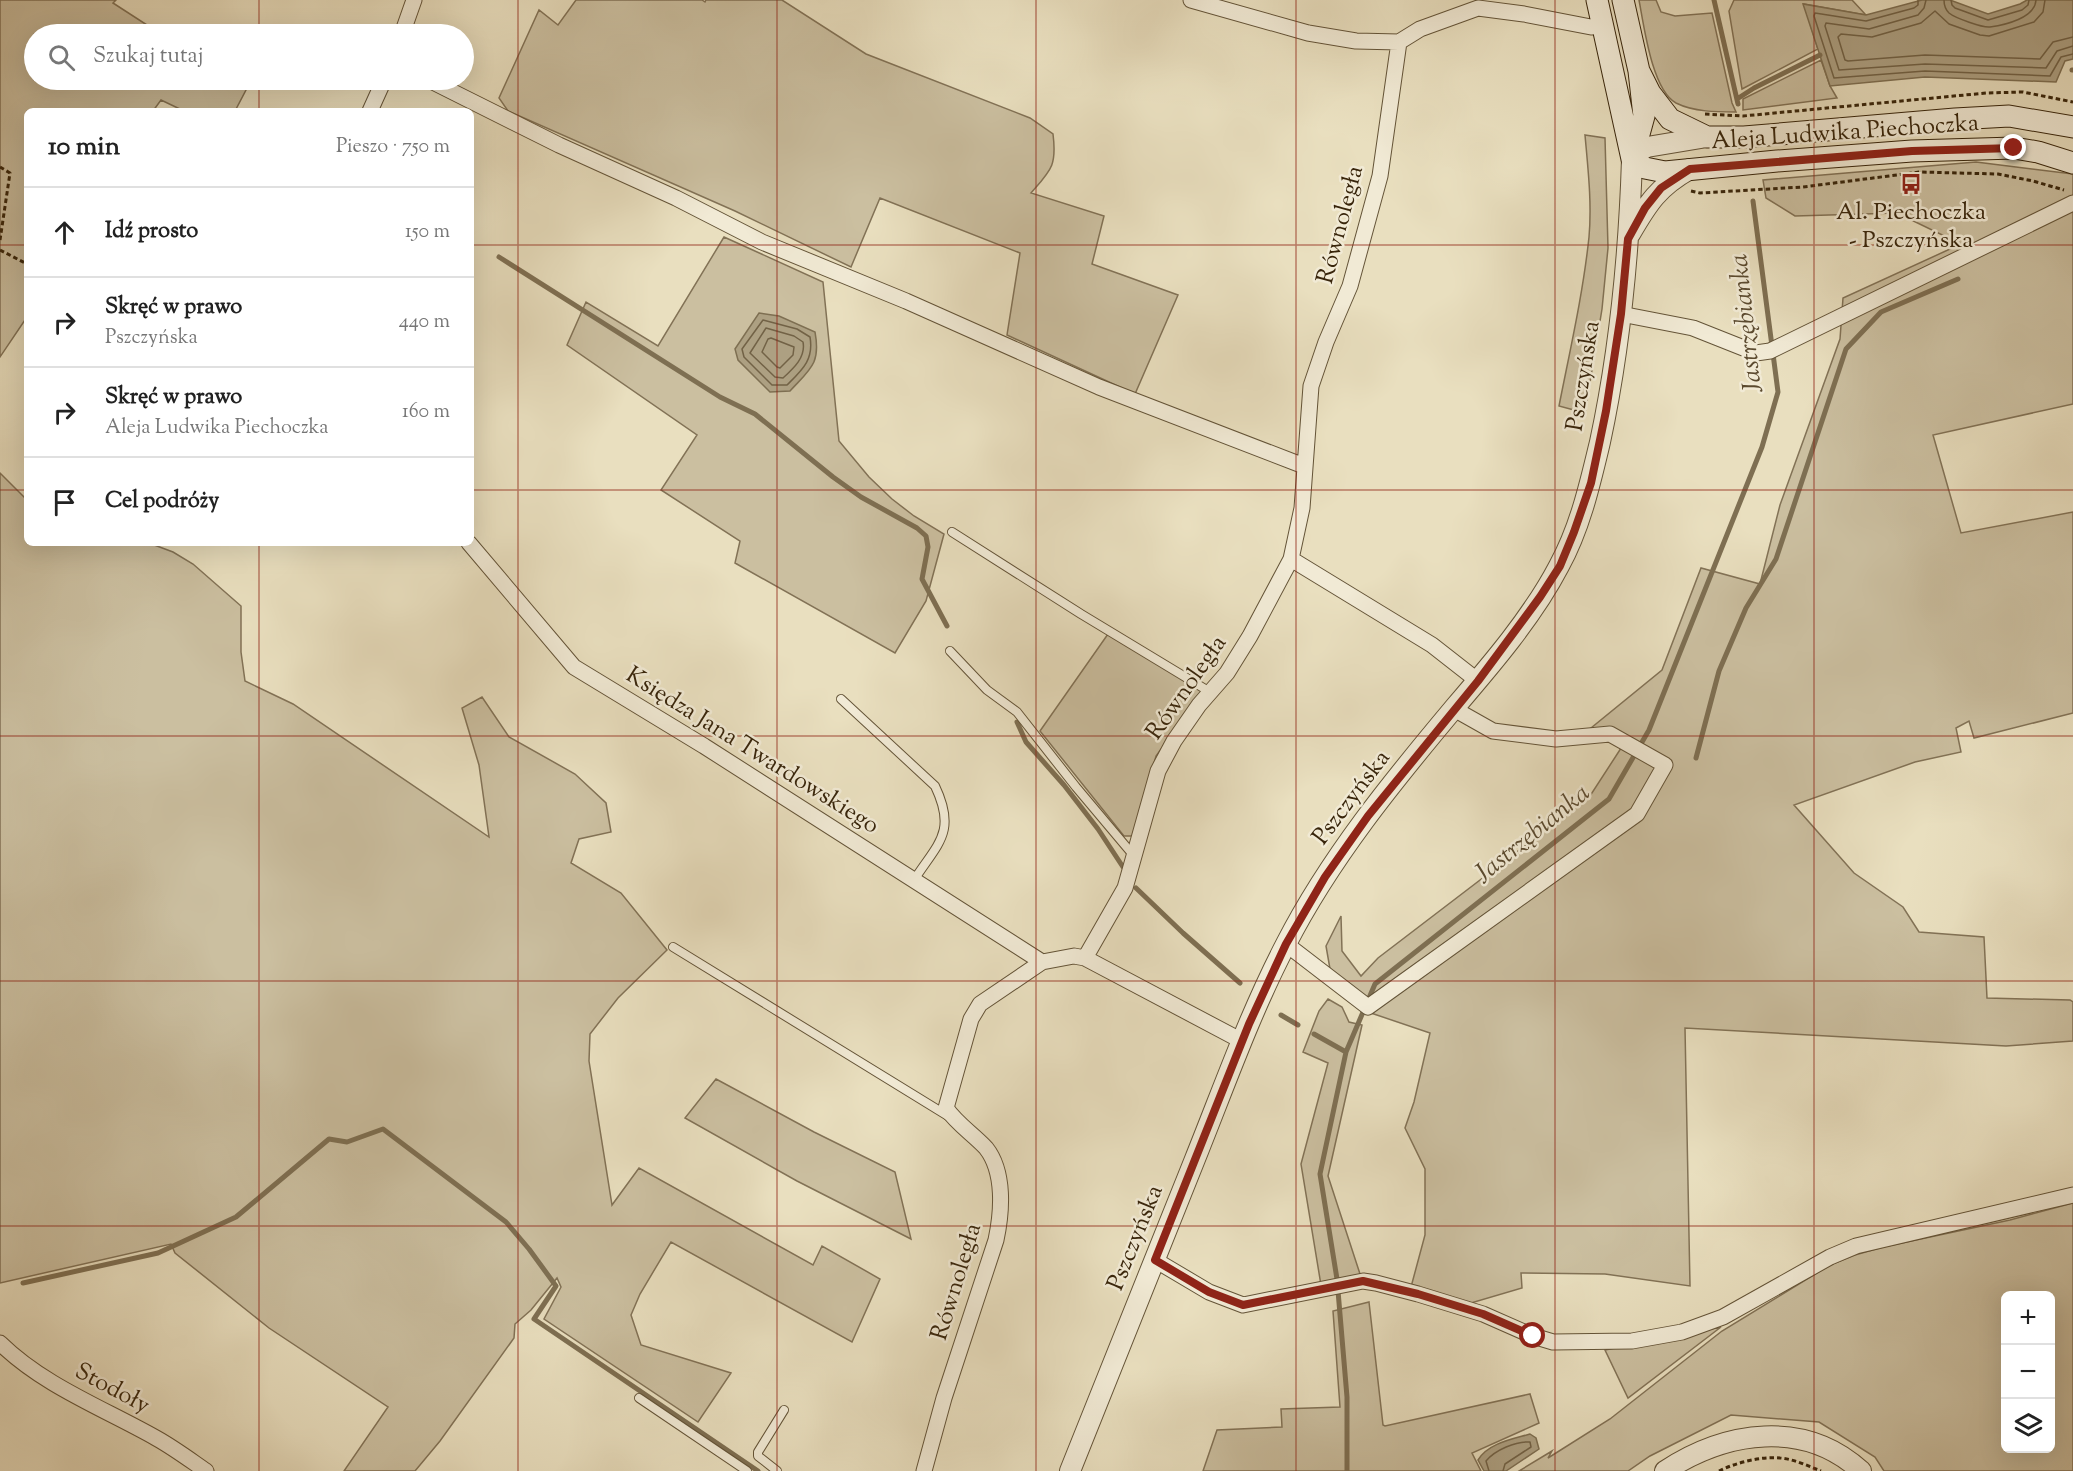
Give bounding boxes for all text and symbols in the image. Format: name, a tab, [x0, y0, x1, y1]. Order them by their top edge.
search box	[24, 24, 474, 90]
icon: search	[45, 41, 78, 74]
text: Szukaj tutaj	[93, 41, 204, 73]
street label: Aleja Ludwika Piechoczka	[1710, 107, 1980, 159]
text: 10 min	[48, 129, 120, 166]
text: Pieszo · 750 m	[336, 133, 450, 162]
route end	[2000, 134, 2026, 160]
street label: Równoległa	[1309, 162, 1373, 288]
bus stop icon: Al. Piechoczka - Pszczyńska	[1899, 172, 1923, 196]
place label: Al. Piechoczka - Pszczyńska	[1836, 196, 1986, 258]
icon: ahead	[48, 216, 81, 249]
text: Idź prosto	[105, 216, 198, 248]
text: 150 m	[405, 218, 450, 247]
water label: Jastrzębianka	[1721, 252, 1773, 395]
text: Skręć w prawo	[105, 292, 242, 324]
icon: right	[48, 306, 81, 339]
text: 440 m	[399, 308, 450, 337]
street label: Pszczyńska	[1559, 318, 1609, 434]
text: Pszczyńska	[105, 324, 198, 353]
text: Skręć w prawo	[105, 382, 242, 414]
icon: right	[48, 396, 81, 429]
text: 160 m	[402, 398, 450, 427]
text: Aleja Ludwika Piechoczka	[105, 414, 329, 443]
icon: arrive	[48, 486, 81, 519]
text: Cel podróży	[105, 486, 219, 518]
street label: Równoległa	[1138, 629, 1236, 747]
street label: Księdza Jana Twardowskiego	[619, 659, 885, 843]
street label: Pszczyńska	[1305, 743, 1399, 853]
water label: Jastrzębianka	[1467, 776, 1599, 893]
street label: Pszczyńska	[1099, 1180, 1173, 1296]
street label: Równoległa	[923, 1219, 991, 1345]
map controls	[2001, 1291, 2055, 1453]
button: +	[2001, 1291, 2055, 1345]
route start	[1519, 1322, 1545, 1348]
button: −	[2001, 1345, 2055, 1399]
street label: Stodoły	[68, 1355, 156, 1423]
button: layers	[2001, 1399, 2055, 1453]

